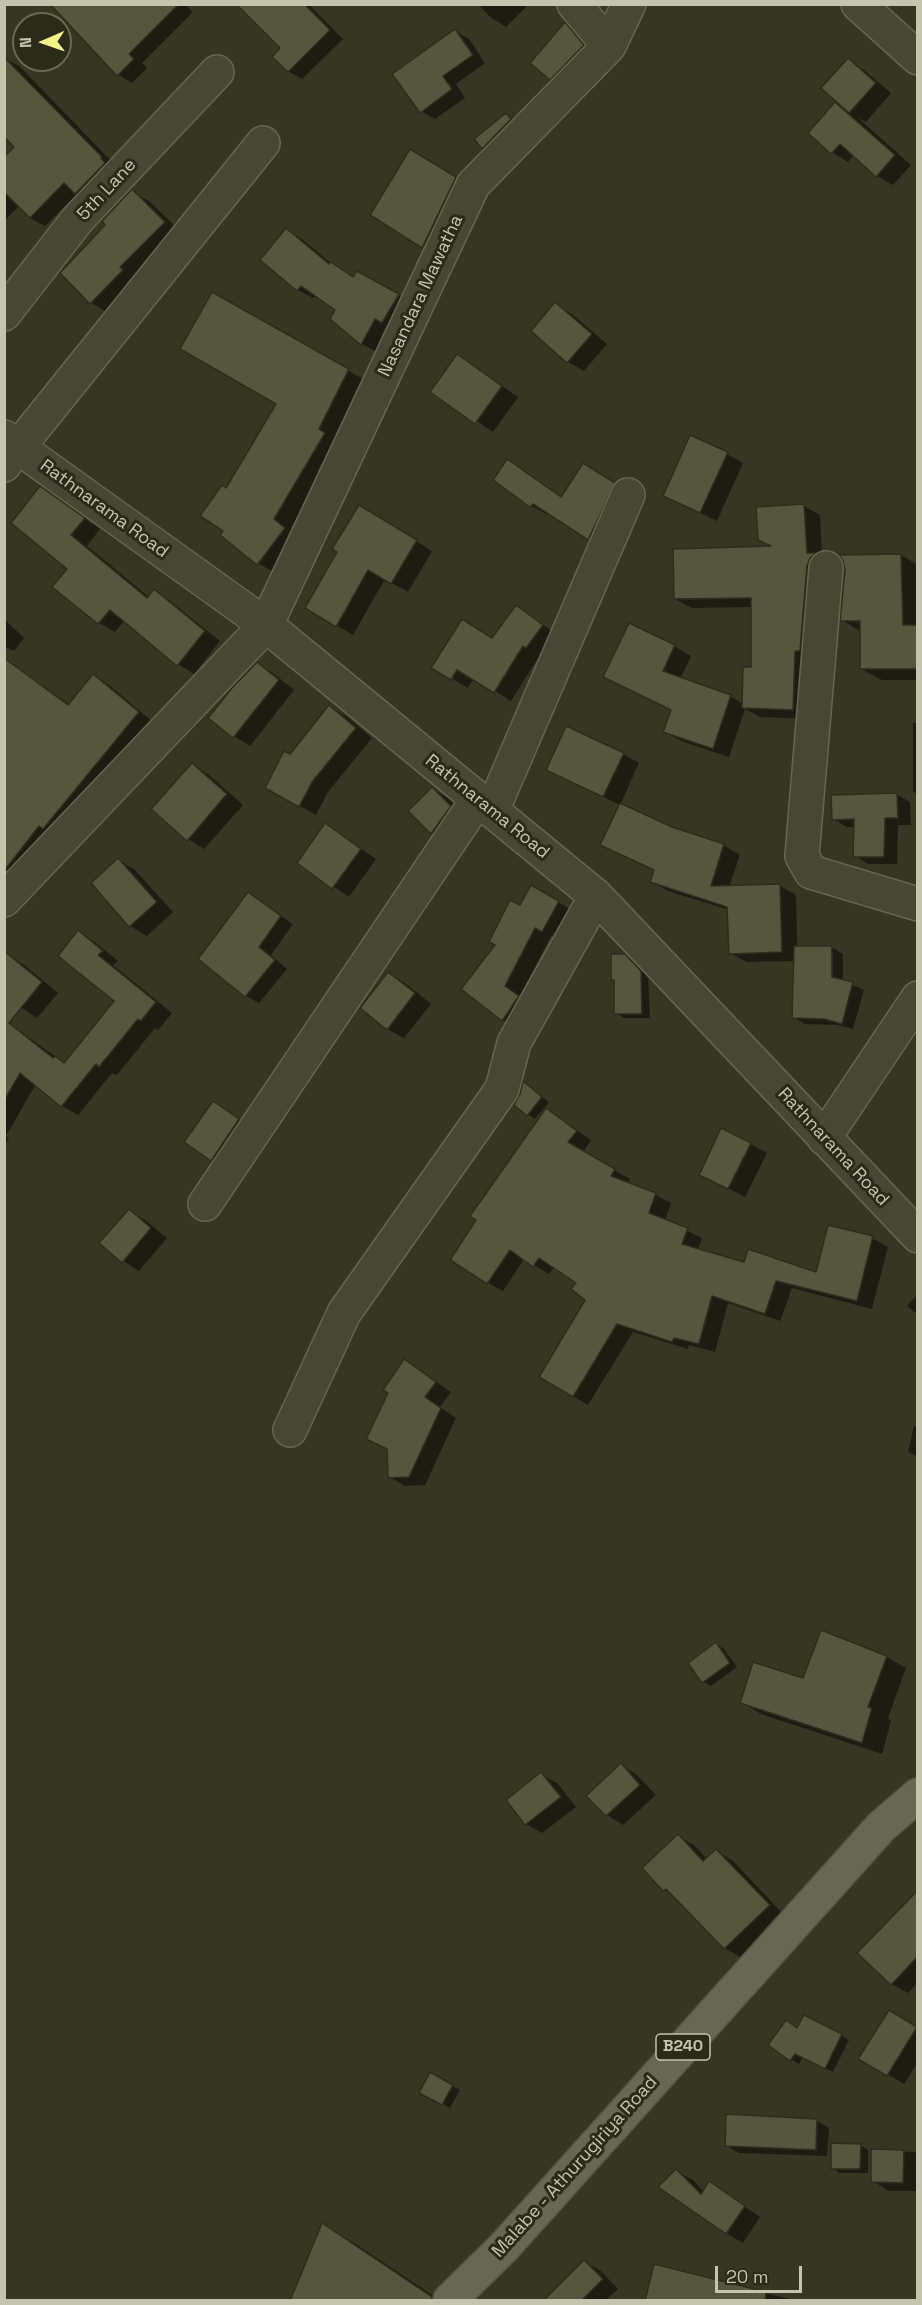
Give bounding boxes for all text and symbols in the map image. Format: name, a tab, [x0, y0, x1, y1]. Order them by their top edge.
north arrow	[12, 12, 72, 72]
text: N	[15, 37, 36, 48]
street label: 5th Lane	[73, 155, 141, 225]
street label: Nasandara Mawatha	[374, 212, 468, 380]
street label: Rathnarama Road	[36, 455, 172, 563]
street label: Rathnarama Road	[421, 750, 553, 864]
street label: Rathnarama Road	[773, 1084, 893, 1210]
road number: B240	[656, 2034, 710, 2060]
street label: Malabe - Athurugiriya Road	[488, 2072, 662, 2262]
scale bar	[718, 2254, 805, 2292]
text: 20 m	[726, 2265, 769, 2288]

